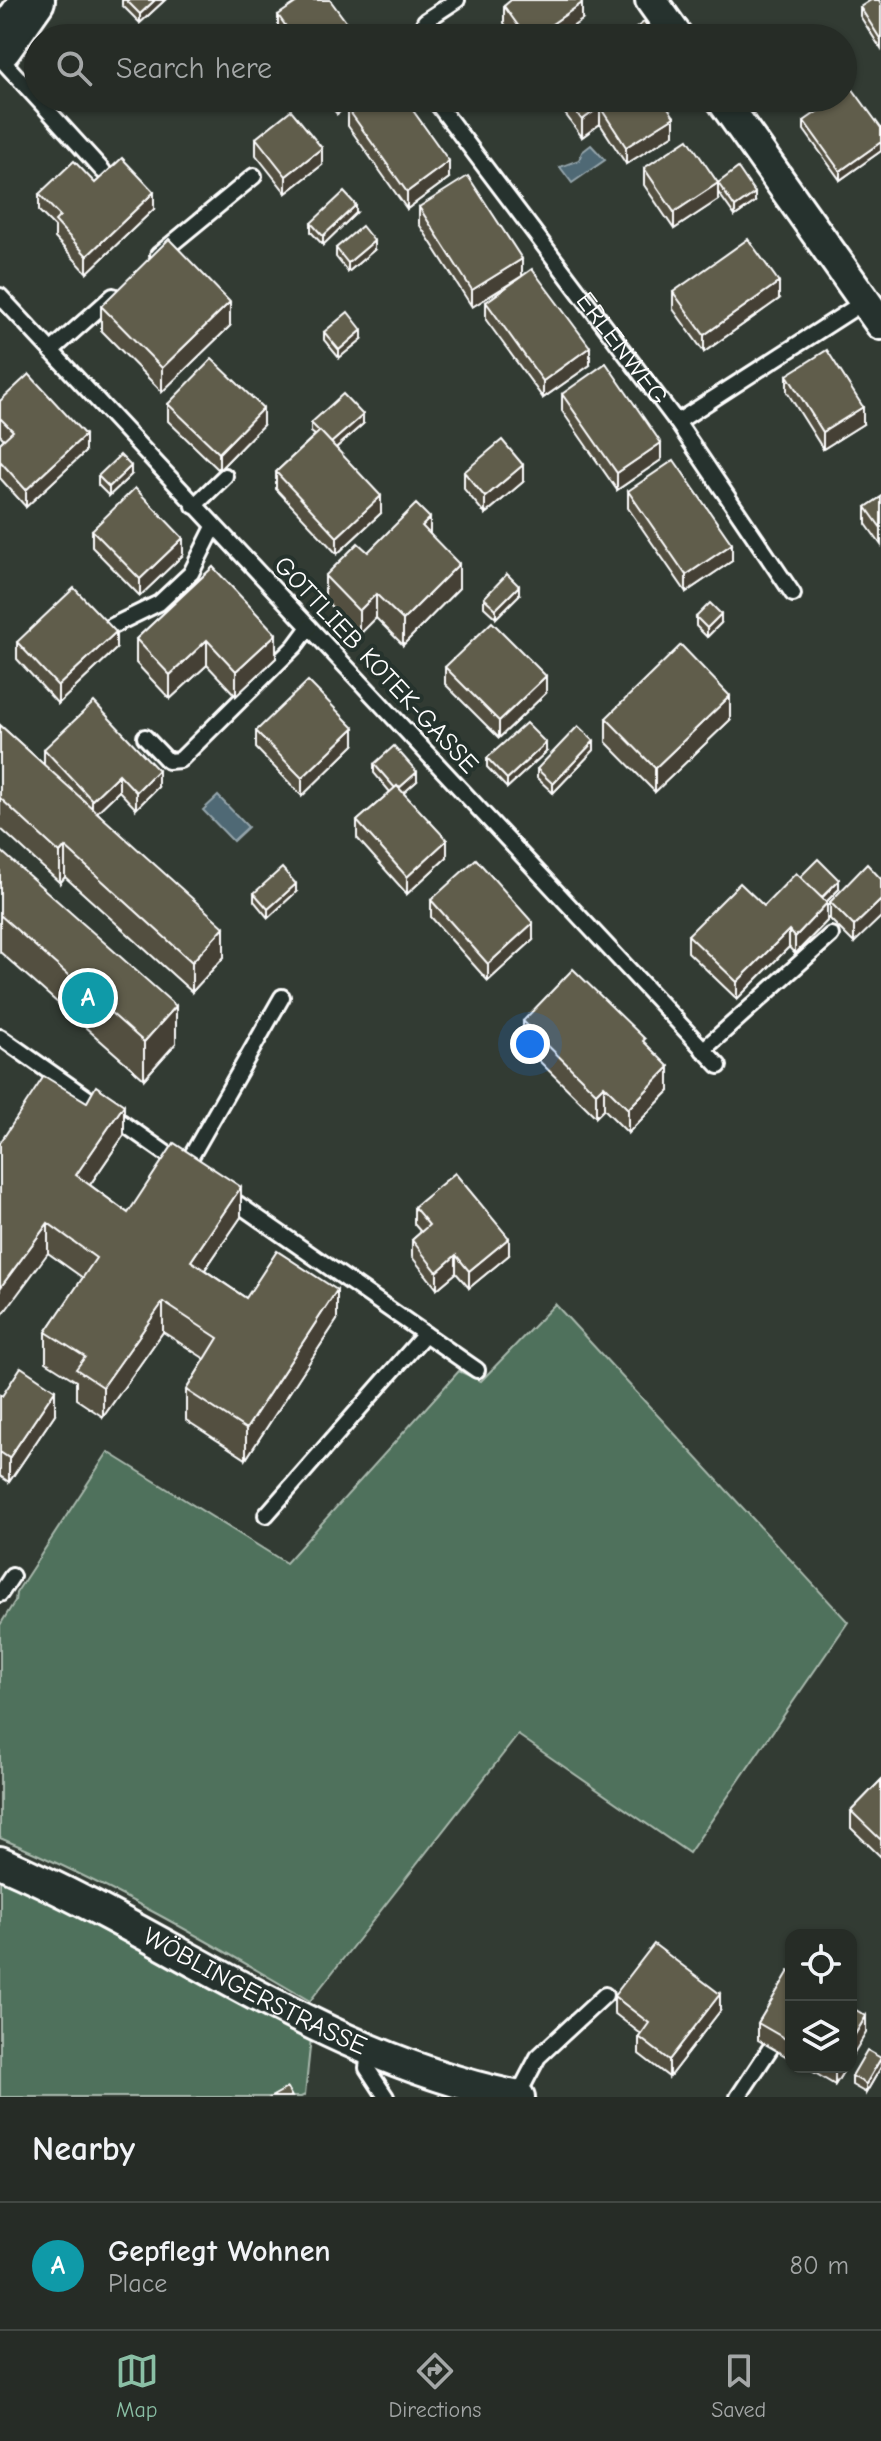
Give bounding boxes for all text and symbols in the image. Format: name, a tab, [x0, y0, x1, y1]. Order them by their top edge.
search box	[24, 24, 857, 112]
icon: search	[52, 46, 96, 90]
text: Search here	[116, 51, 272, 86]
street label: ERLENWEG	[570, 286, 674, 411]
street label: GOTTLIEB KOTEK-GASSE	[268, 550, 484, 780]
pin: A	[62, 968, 114, 1028]
your location	[510, 1024, 550, 1064]
street label: WÖBLINGERSTRASSE	[138, 1921, 371, 2062]
map controls	[785, 1929, 857, 2073]
button: locate	[785, 1929, 857, 2001]
button: layers	[785, 2001, 857, 2073]
text: Nearby	[32, 2129, 135, 2169]
text: Gepflegt Wohnen	[108, 2234, 331, 2269]
text: A	[51, 2251, 65, 2281]
text: 80 m	[790, 2251, 849, 2281]
text: Place	[108, 2269, 167, 2299]
tab: Map	[115, 2349, 159, 2423]
tab: Directions	[389, 2349, 482, 2423]
tab: Saved	[711, 2349, 766, 2423]

